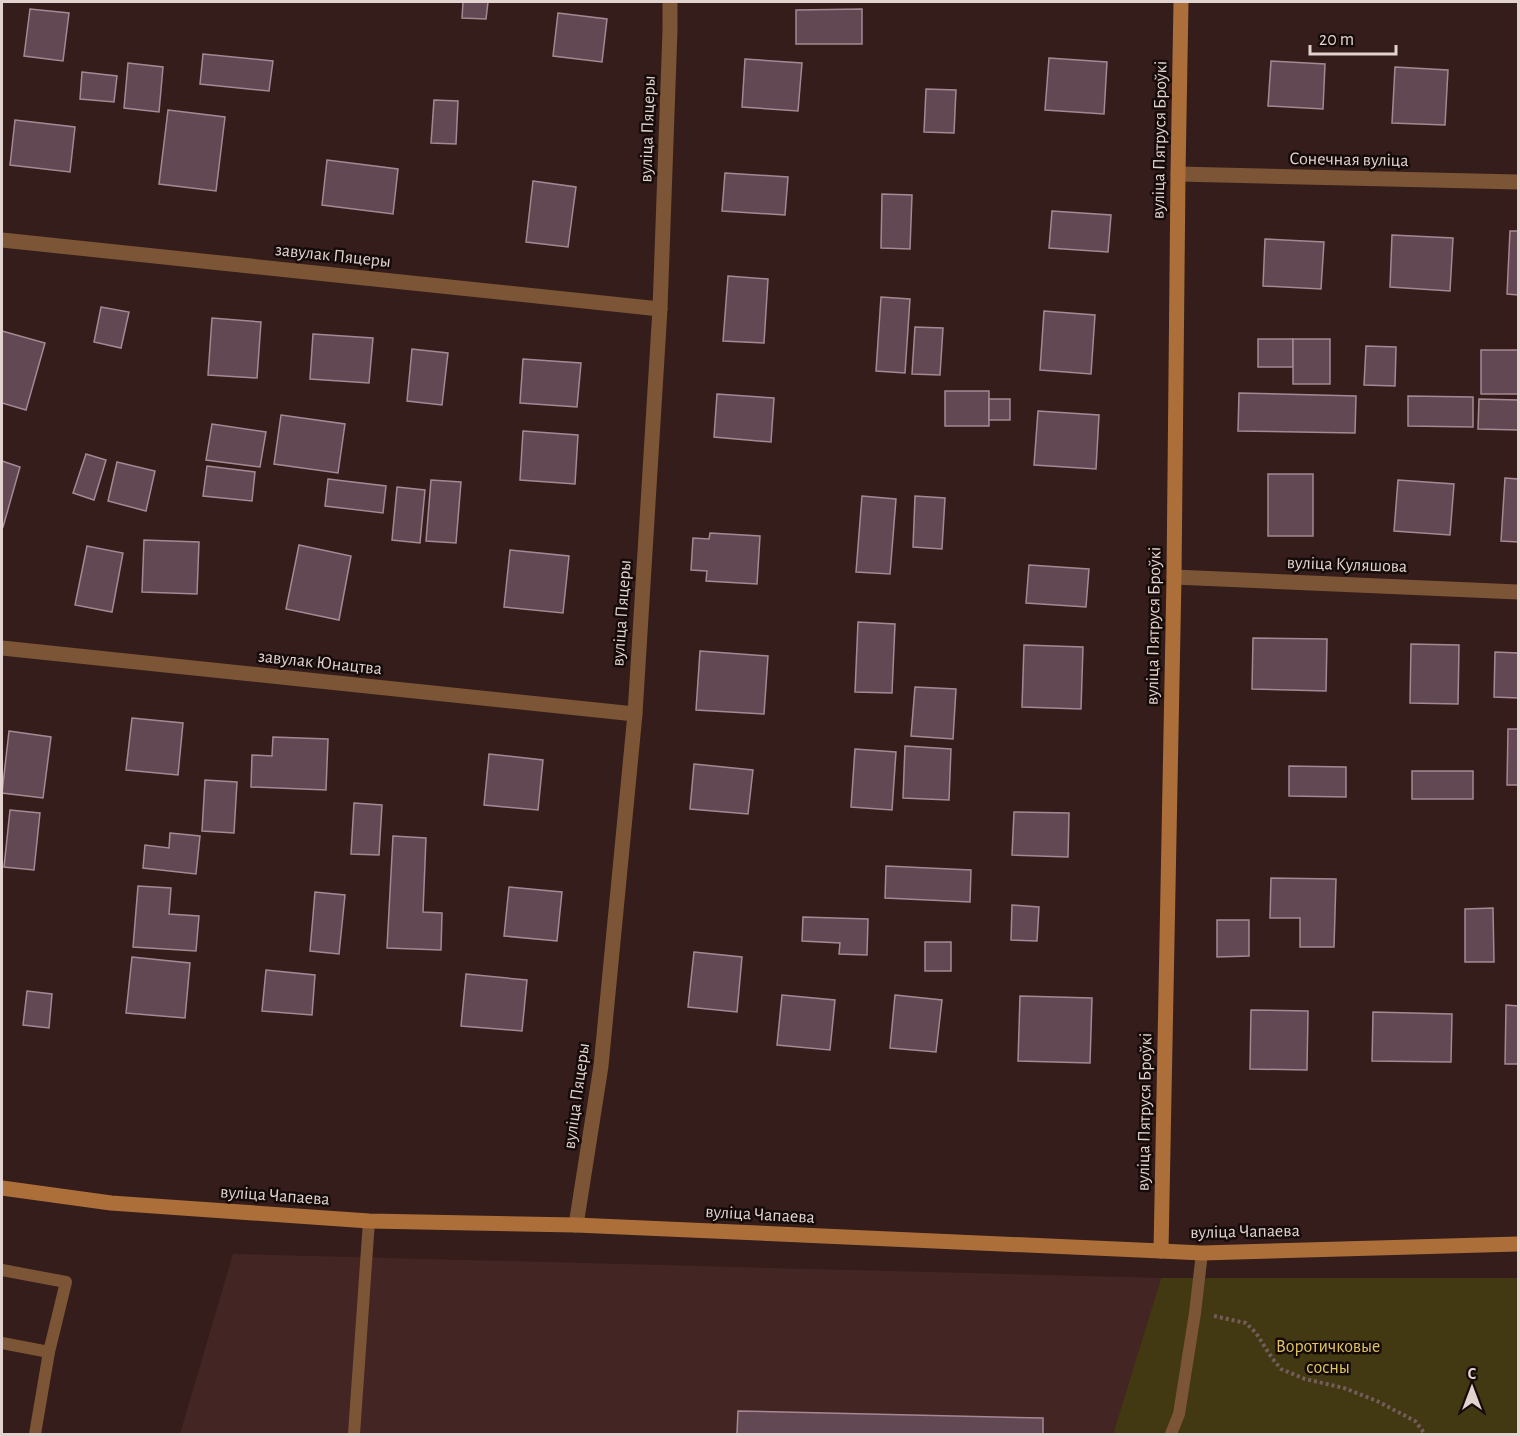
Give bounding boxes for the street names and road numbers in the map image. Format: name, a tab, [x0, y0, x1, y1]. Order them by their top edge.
street label: вуліца Пятруся Броўкі	[1150, 61, 1170, 219]
street label: вуліца Пяцеры	[637, 75, 659, 183]
street label: Сонечная вуліца	[1289, 150, 1409, 170]
street label: завулак Пяцеры	[274, 241, 392, 271]
street label: вуліца Пятруся Броўкі	[1144, 547, 1164, 705]
street label: вуліца Куляшова	[1286, 554, 1408, 576]
street label: вуліца Пяцеры	[609, 559, 635, 667]
street label: завулак Юнацтва	[257, 648, 383, 678]
street label: вуліца Пятруся Броўкі	[1135, 1033, 1155, 1191]
street label: вуліца Пяцеры	[561, 1042, 593, 1150]
street label: вуліца Чапаева	[220, 1183, 330, 1209]
street label: вуліца Чапаева	[705, 1203, 815, 1227]
street label: вуліца Чапаева	[1190, 1222, 1300, 1242]

